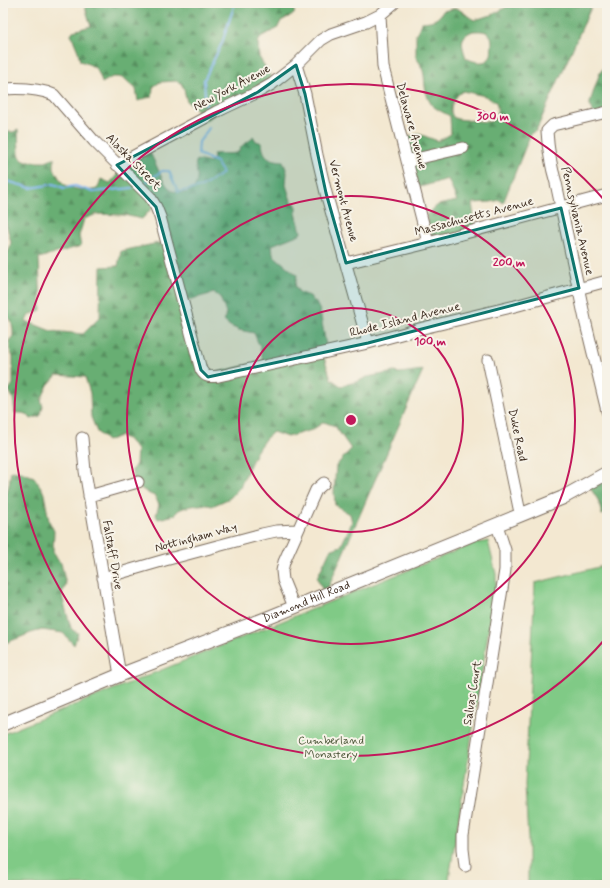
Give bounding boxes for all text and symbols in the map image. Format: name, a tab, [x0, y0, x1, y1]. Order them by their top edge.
street label: New York Avenue	[191, 61, 274, 115]
street label: Delaware Avenue	[392, 81, 430, 171]
text: 300 m	[477, 109, 510, 125]
street label: Alaska Street	[102, 130, 164, 194]
street label: Vermont Avenue	[324, 158, 362, 244]
street label: Pennsylvania Avenue	[557, 165, 597, 277]
street label: Massachusetts Avenue	[413, 193, 535, 241]
text: 200 m	[493, 255, 526, 271]
street label: Rhode Island Avenue	[348, 299, 462, 341]
text: 100 m	[414, 334, 447, 350]
street label: Duke Road	[504, 407, 530, 463]
centre of rings	[344, 413, 358, 427]
street label: Falstaff Drive	[98, 519, 126, 591]
street label: Nottingham Way	[153, 519, 239, 558]
street label: Diamond Hill Road	[260, 577, 353, 627]
street label: Salvas Court	[460, 660, 486, 726]
park label: Cumberland Monastery	[298, 733, 364, 763]

